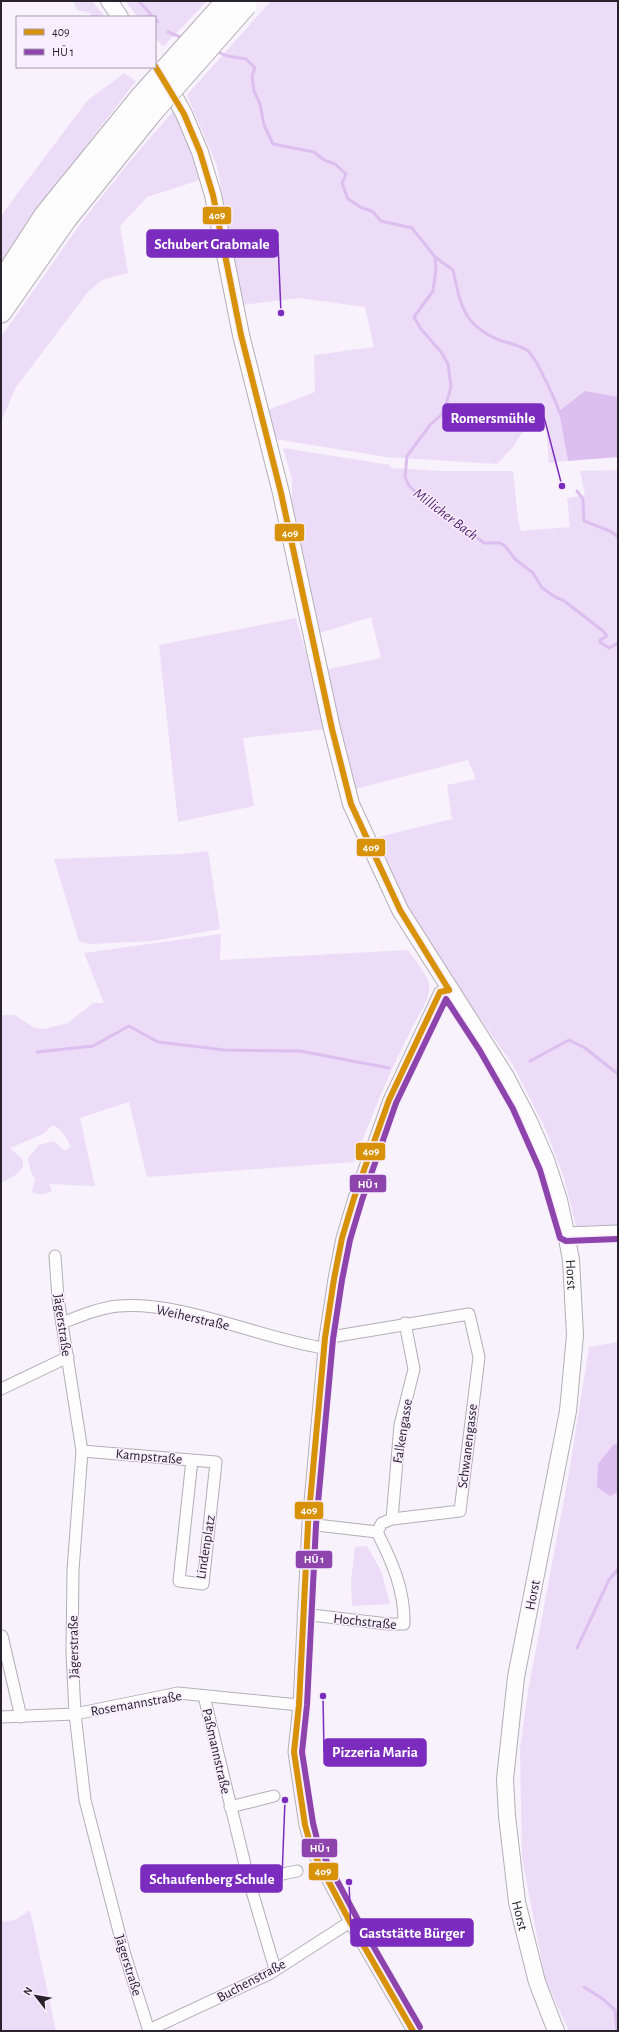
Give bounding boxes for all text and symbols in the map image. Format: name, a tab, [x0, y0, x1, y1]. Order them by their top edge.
legend	[16, 16, 156, 68]
text: 409	[52, 26, 70, 38]
text: HÜ 1	[52, 45, 74, 58]
line badge: 409	[202, 206, 232, 225]
text: 409	[209, 210, 225, 221]
callout: Schubert Grabmale	[147, 230, 278, 257]
text: Schubert Grabmale	[154, 237, 270, 252]
callout: Romersmühle	[443, 404, 544, 431]
text: Romersmühle	[451, 411, 535, 426]
water label: Millicher Bach	[411, 485, 481, 543]
line badge: 409	[274, 523, 305, 542]
text: 409	[282, 528, 298, 539]
line badge: 409	[356, 838, 386, 857]
text: 409	[363, 842, 379, 853]
line badge: 409	[355, 1142, 386, 1161]
text: 409	[363, 1146, 379, 1157]
line badge: HÜ 1	[349, 1174, 387, 1193]
text: HÜ 1	[358, 1178, 378, 1190]
street label: Horst	[563, 1259, 579, 1291]
street label: Jägerstraße	[51, 1293, 73, 1357]
street label: Weiherstraße	[155, 1303, 231, 1333]
street label: Falkengasse	[391, 1398, 415, 1465]
street label: Schwanengasse	[456, 1403, 480, 1489]
street label: Kampstraße	[115, 1447, 183, 1467]
line badge: 409	[294, 1501, 324, 1520]
text: 409	[301, 1505, 317, 1516]
street label: Lindenplatz	[194, 1514, 218, 1580]
line badge: HÜ 1	[295, 1550, 333, 1569]
text: HÜ 1	[304, 1553, 324, 1565]
street label: Horst	[523, 1579, 543, 1611]
street label: Hochstraße	[333, 1612, 397, 1632]
street label: Jägerstraße	[66, 1615, 82, 1679]
street label: Rosemannstraße	[89, 1689, 183, 1719]
street label: Paßmannstraße	[199, 1707, 233, 1796]
callout: Pizzeria Maria	[324, 1739, 426, 1766]
text: Pizzeria Maria	[332, 1745, 418, 1760]
line badge: HÜ 1	[301, 1838, 338, 1858]
text: HÜ 1	[310, 1842, 330, 1854]
line badge: 409	[308, 1862, 339, 1881]
callout: Schaufenberg Schule	[141, 1865, 282, 1892]
text: 409	[315, 1866, 331, 1877]
text: Schaufenberg Schule	[149, 1872, 275, 1887]
street label: Horst	[509, 1899, 530, 1933]
callout: Gaststätte Bürger	[351, 1919, 473, 1946]
text: Gaststätte Bürger	[359, 1926, 466, 1941]
street label: Jägerstraße	[112, 1933, 144, 1997]
street label: Buchenstraße	[215, 1957, 288, 2005]
north arrow	[16, 1976, 56, 2016]
text: N	[21, 1985, 35, 1997]

